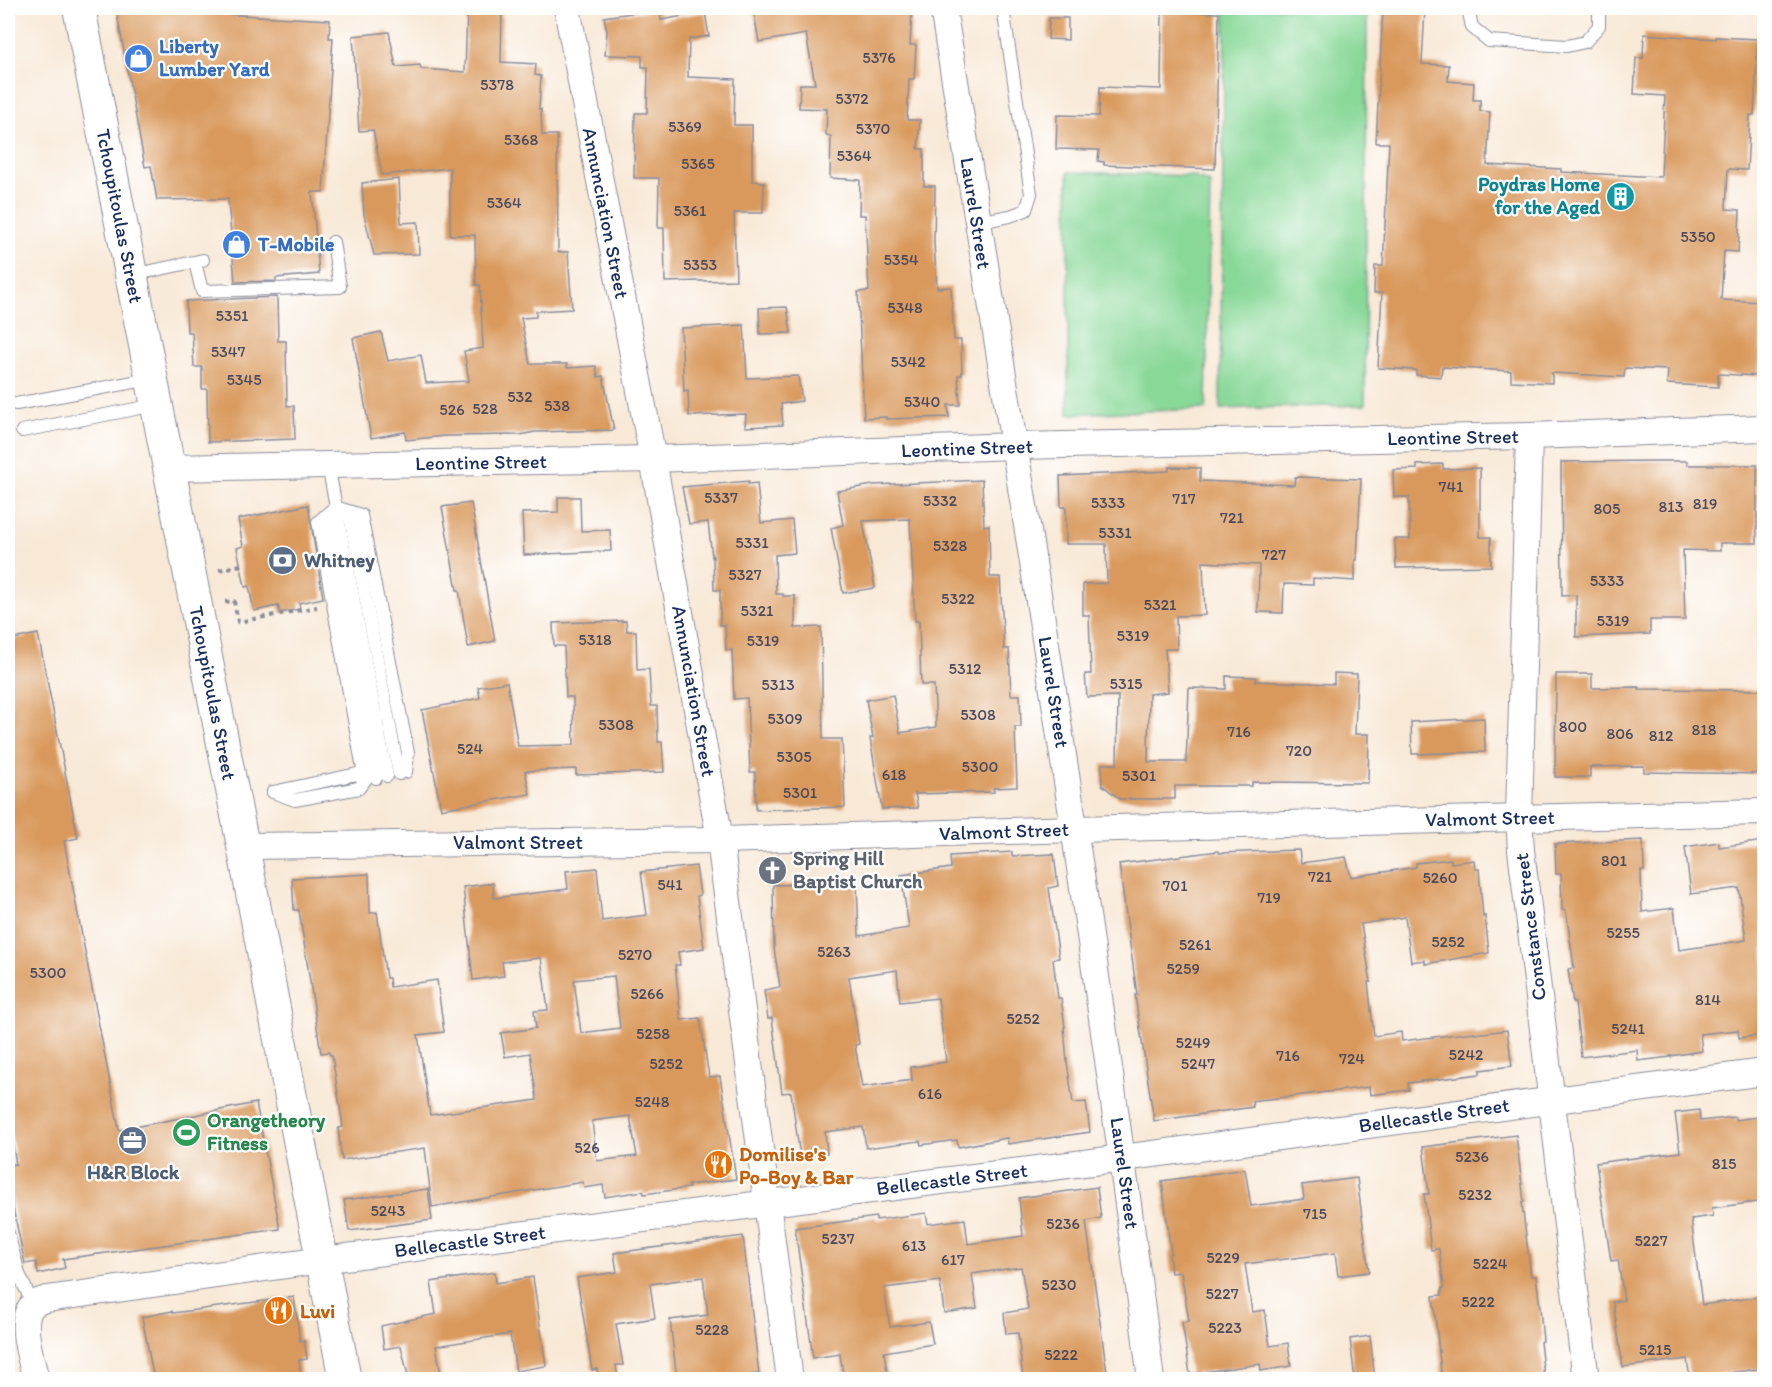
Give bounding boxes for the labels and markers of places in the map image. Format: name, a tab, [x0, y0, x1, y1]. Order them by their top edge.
place label: Liberty Lumber Yard	[159, 34, 270, 81]
shop icon: Liberty Lumber Yard	[122, 42, 154, 74]
place label: Poydras Home for the Aged	[1478, 172, 1600, 220]
building icon: Poydras Home for the Aged	[1605, 180, 1637, 212]
shop icon: T-Mobile	[221, 228, 253, 260]
place label: T-Mobile	[257, 232, 335, 256]
bank icon: Whitney	[267, 544, 299, 576]
place label: Whitney	[304, 548, 375, 573]
place label: Spring Hill Baptist Church	[793, 846, 923, 894]
church icon: Spring Hill Baptist Church	[756, 854, 788, 886]
place label: Orangetheory Fitness	[207, 1108, 326, 1155]
sports icon: Orangetheory Fitness	[170, 1116, 202, 1148]
office icon: H&R Block	[117, 1125, 149, 1157]
place label: Domilise's Po-Boy & Bar	[739, 1142, 854, 1190]
restaurant icon: Domilise's Po-Boy & Bar	[702, 1149, 734, 1181]
place label: H&R Block	[87, 1160, 180, 1184]
restaurant icon: Luvi	[263, 1295, 295, 1327]
place label: Luvi	[300, 1299, 335, 1323]

